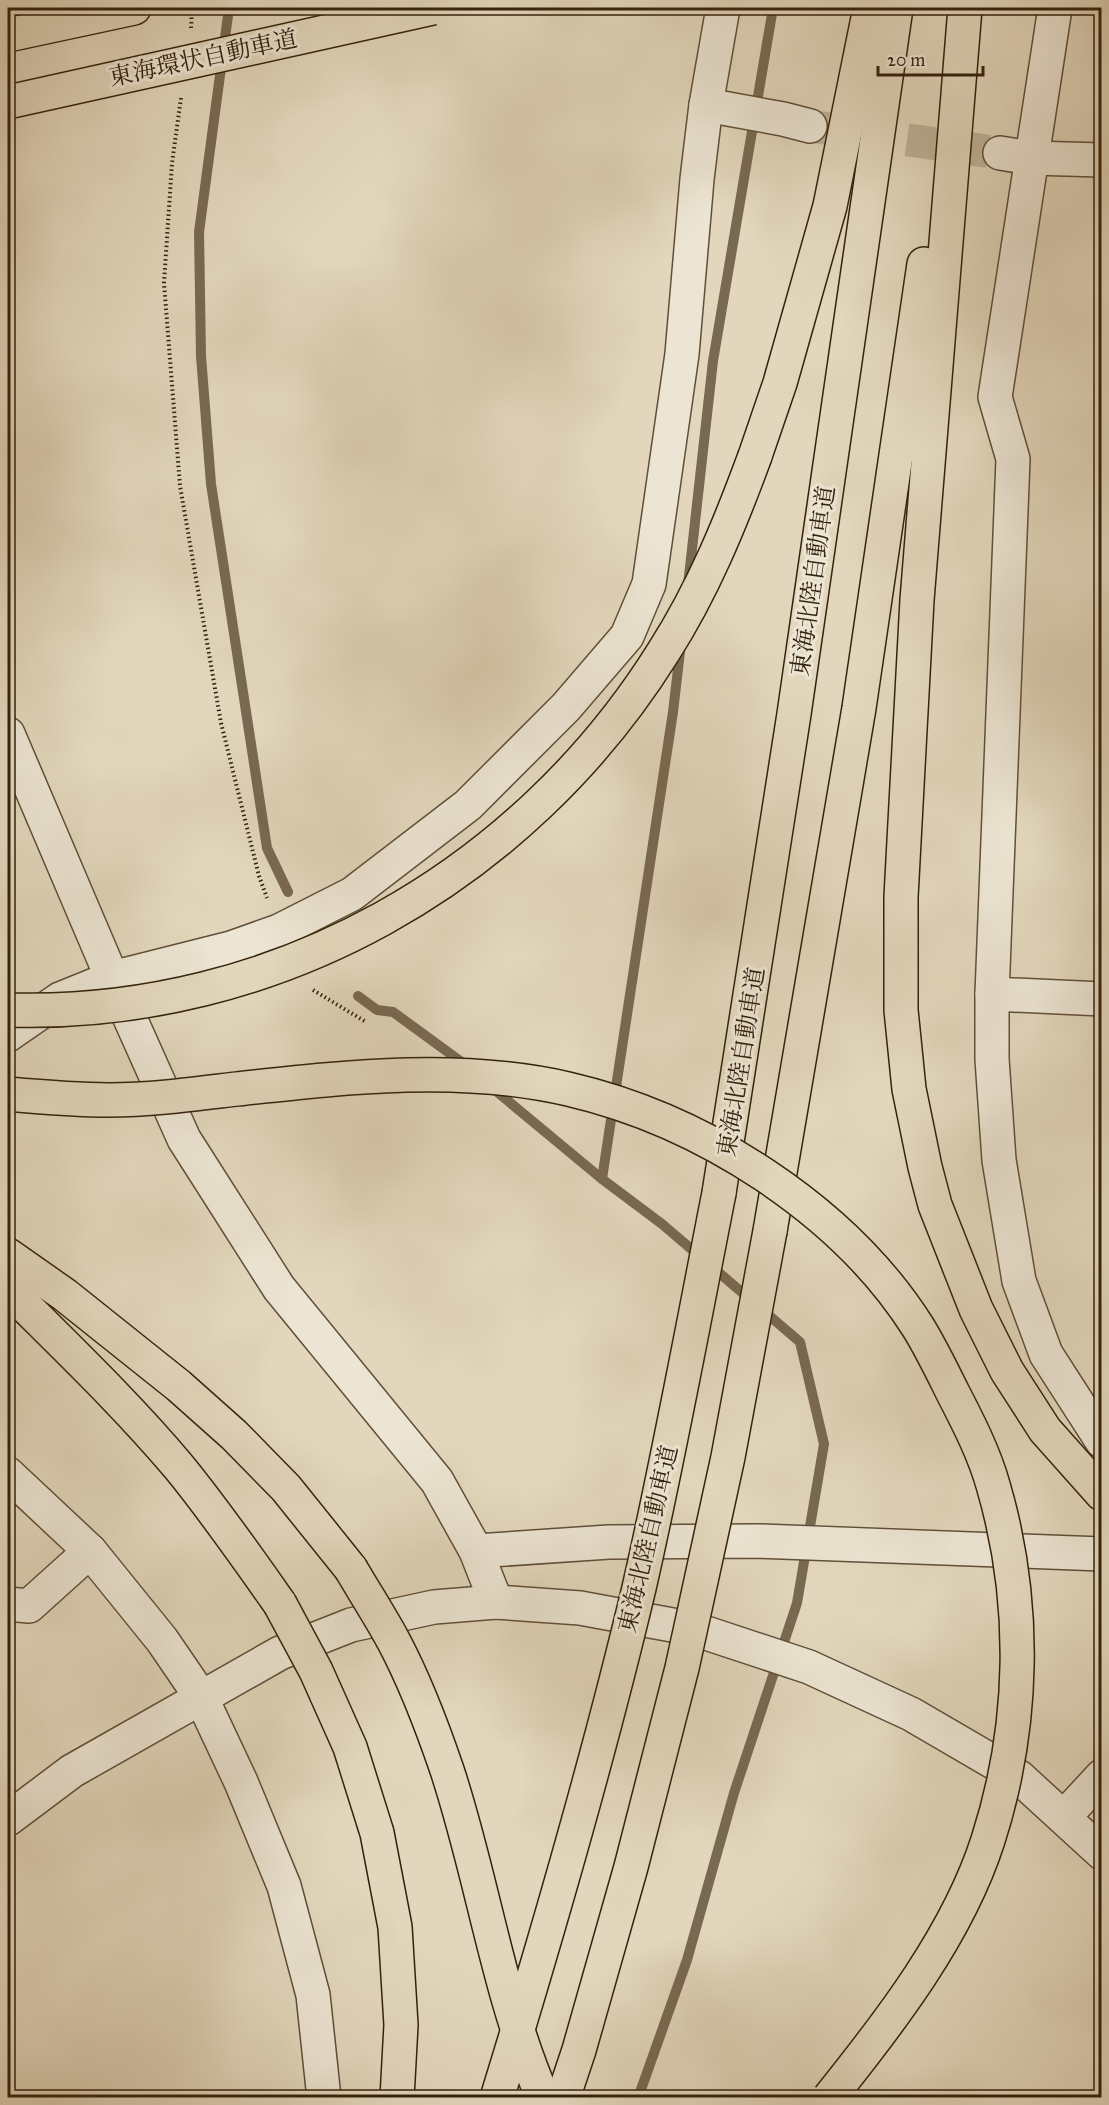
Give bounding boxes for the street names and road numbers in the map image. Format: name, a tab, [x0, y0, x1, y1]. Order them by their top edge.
street label: 東海環状自動車道	[106, 23, 300, 93]
street label: 東海北陸自動車道	[785, 484, 841, 678]
street label: 東海北陸自動車道	[711, 965, 771, 1159]
street label: 東海北陸自動車道	[612, 1442, 684, 1636]

